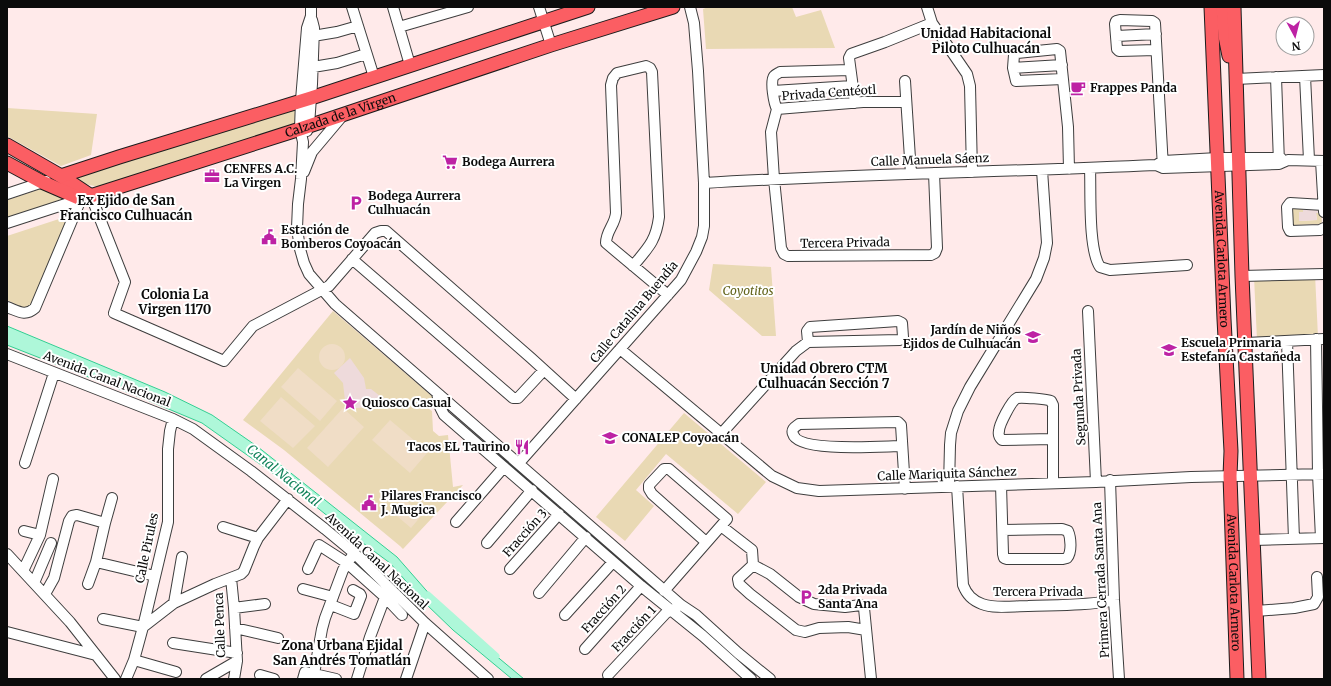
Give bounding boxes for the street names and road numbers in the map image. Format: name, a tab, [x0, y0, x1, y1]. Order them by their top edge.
street label: Privada Centéotl	[781, 82, 877, 103]
street label: Calzada de la Virgen	[283, 89, 398, 140]
street label: Calle Manuela Sáenz	[871, 150, 990, 169]
street label: Avenida Carlota Armero	[1212, 189, 1232, 328]
street label: Tercera Privada	[800, 234, 891, 251]
street label: Calle Catalina Buendía	[587, 257, 681, 366]
street label: Avenida Canal Nacional	[40, 347, 173, 410]
street label: Segunda Privada	[1068, 348, 1089, 446]
street label: Calle Mariquita Sánchez	[877, 464, 1017, 483]
street label: Primera Cerrada Santa Ana	[1089, 501, 1112, 658]
street label: Fracción 3	[499, 506, 550, 560]
street label: Avenida Canal Nacional	[322, 508, 432, 612]
street label: Calle Pirules	[132, 511, 161, 584]
street label: Avenida Carlota Armero	[1224, 512, 1244, 651]
street label: Fracción 2	[578, 582, 629, 636]
street label: Tercera Privada	[993, 584, 1083, 599]
street label: Calle Penca	[211, 592, 228, 658]
street label: Fracción 1	[608, 602, 659, 655]

